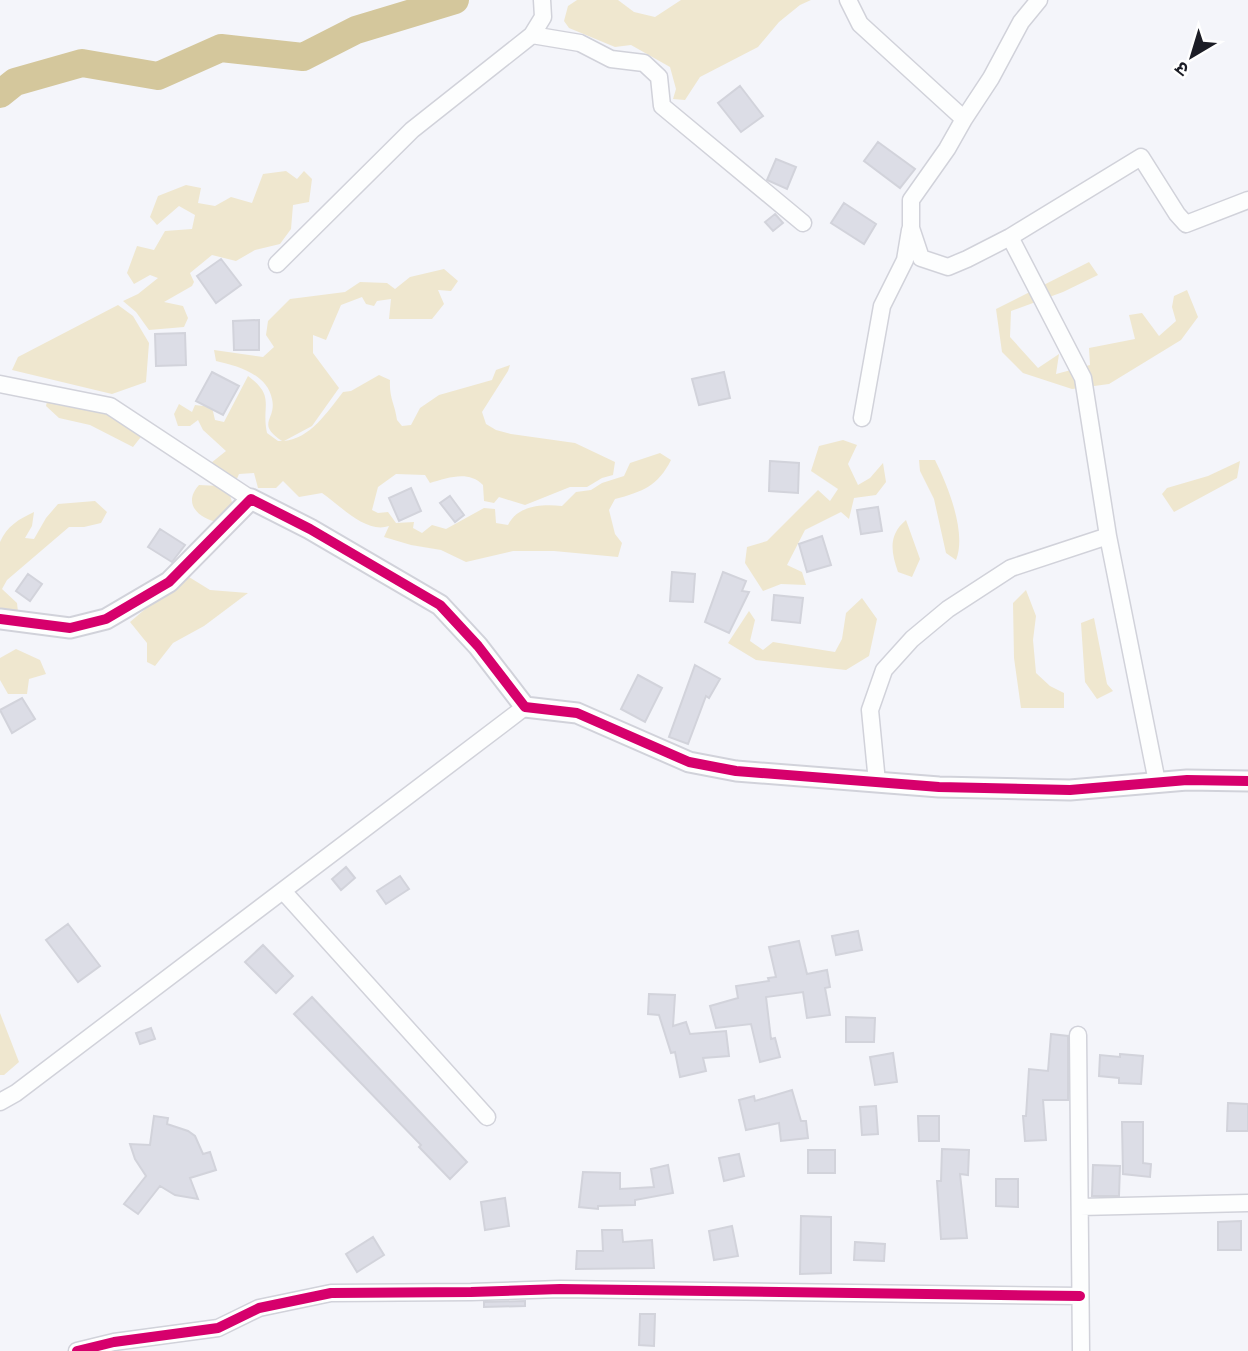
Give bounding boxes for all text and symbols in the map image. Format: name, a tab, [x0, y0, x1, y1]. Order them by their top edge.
north arrow	[1157, 21, 1227, 91]
text: उ	[1169, 56, 1193, 82]

